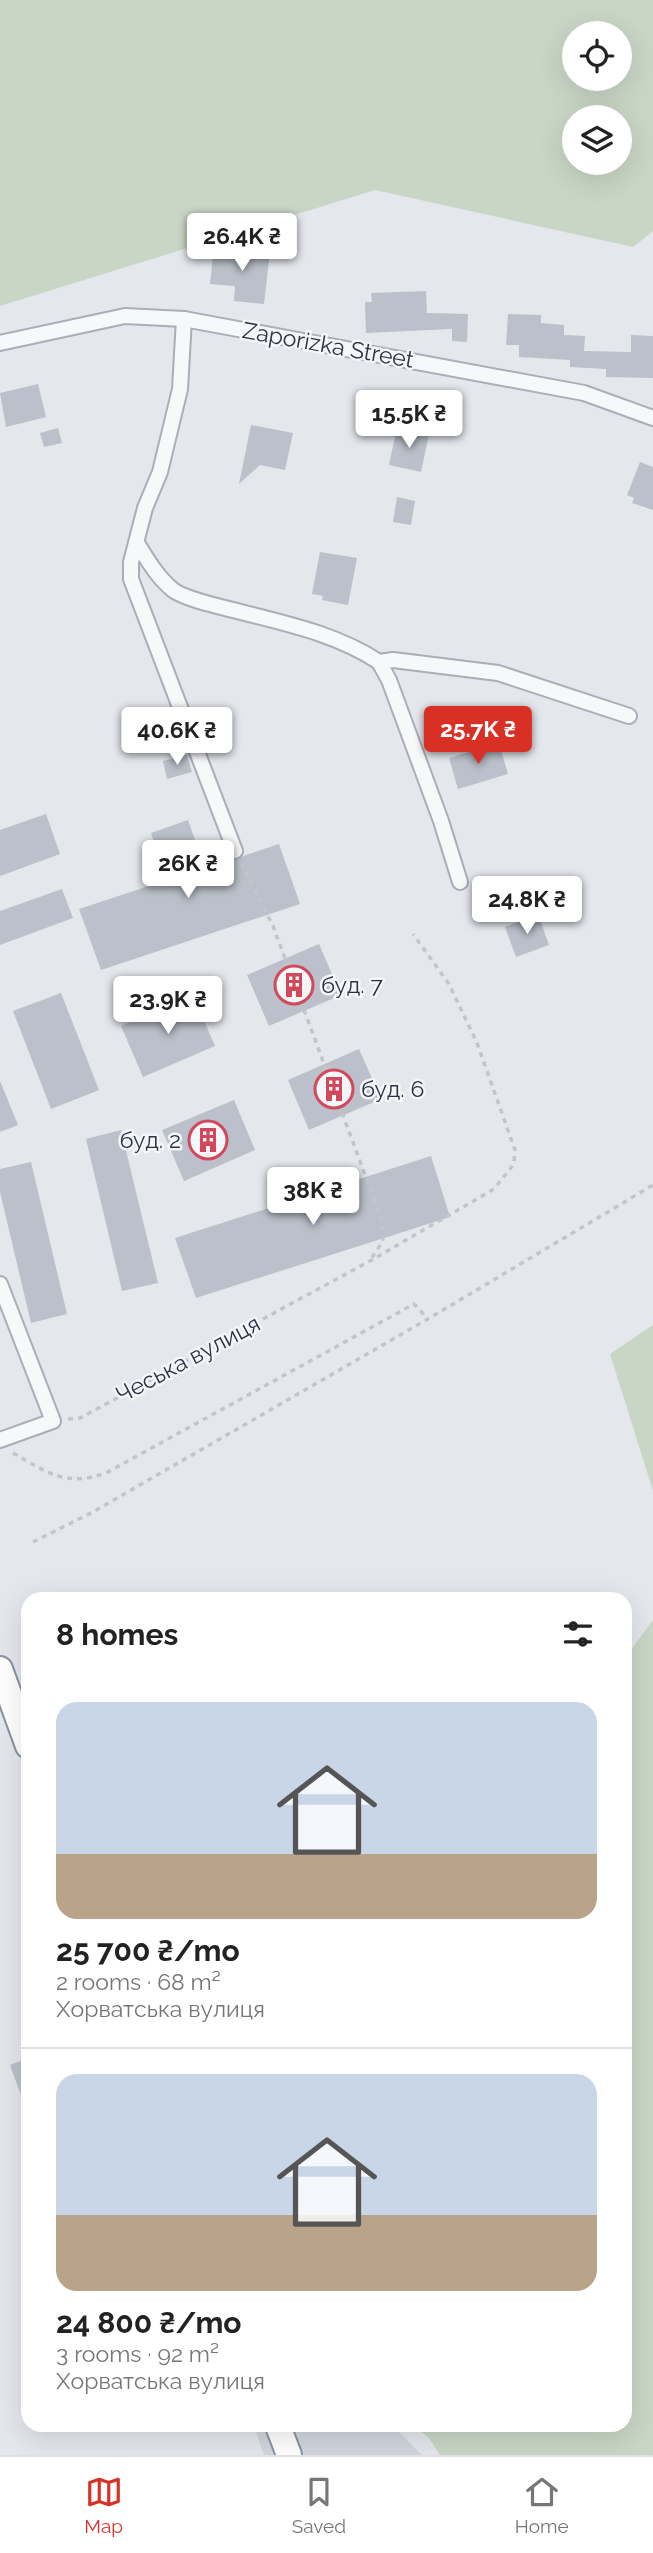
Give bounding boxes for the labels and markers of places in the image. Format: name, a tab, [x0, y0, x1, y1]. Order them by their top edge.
pin: 26.4K ₴	[177, 214, 307, 273]
pin: 15.5K ₴	[344, 391, 474, 450]
pin: 25.7K ₴	[413, 706, 543, 766]
pin: 40.6K ₴	[112, 708, 242, 767]
pin: 26K ₴	[139, 841, 237, 900]
pin: 24.8K ₴	[462, 876, 592, 936]
building icon: буд. 7	[273, 964, 315, 1006]
place label: буд. 7	[321, 971, 384, 998]
pin: 23.9K ₴	[103, 976, 233, 1036]
building icon: буд. 6	[313, 1068, 355, 1110]
place label: буд. 6	[361, 1075, 424, 1102]
building icon: буд. 2	[187, 1119, 229, 1161]
place label: буд. 2	[119, 1126, 181, 1153]
pin: 38K ₴	[264, 1168, 362, 1227]

